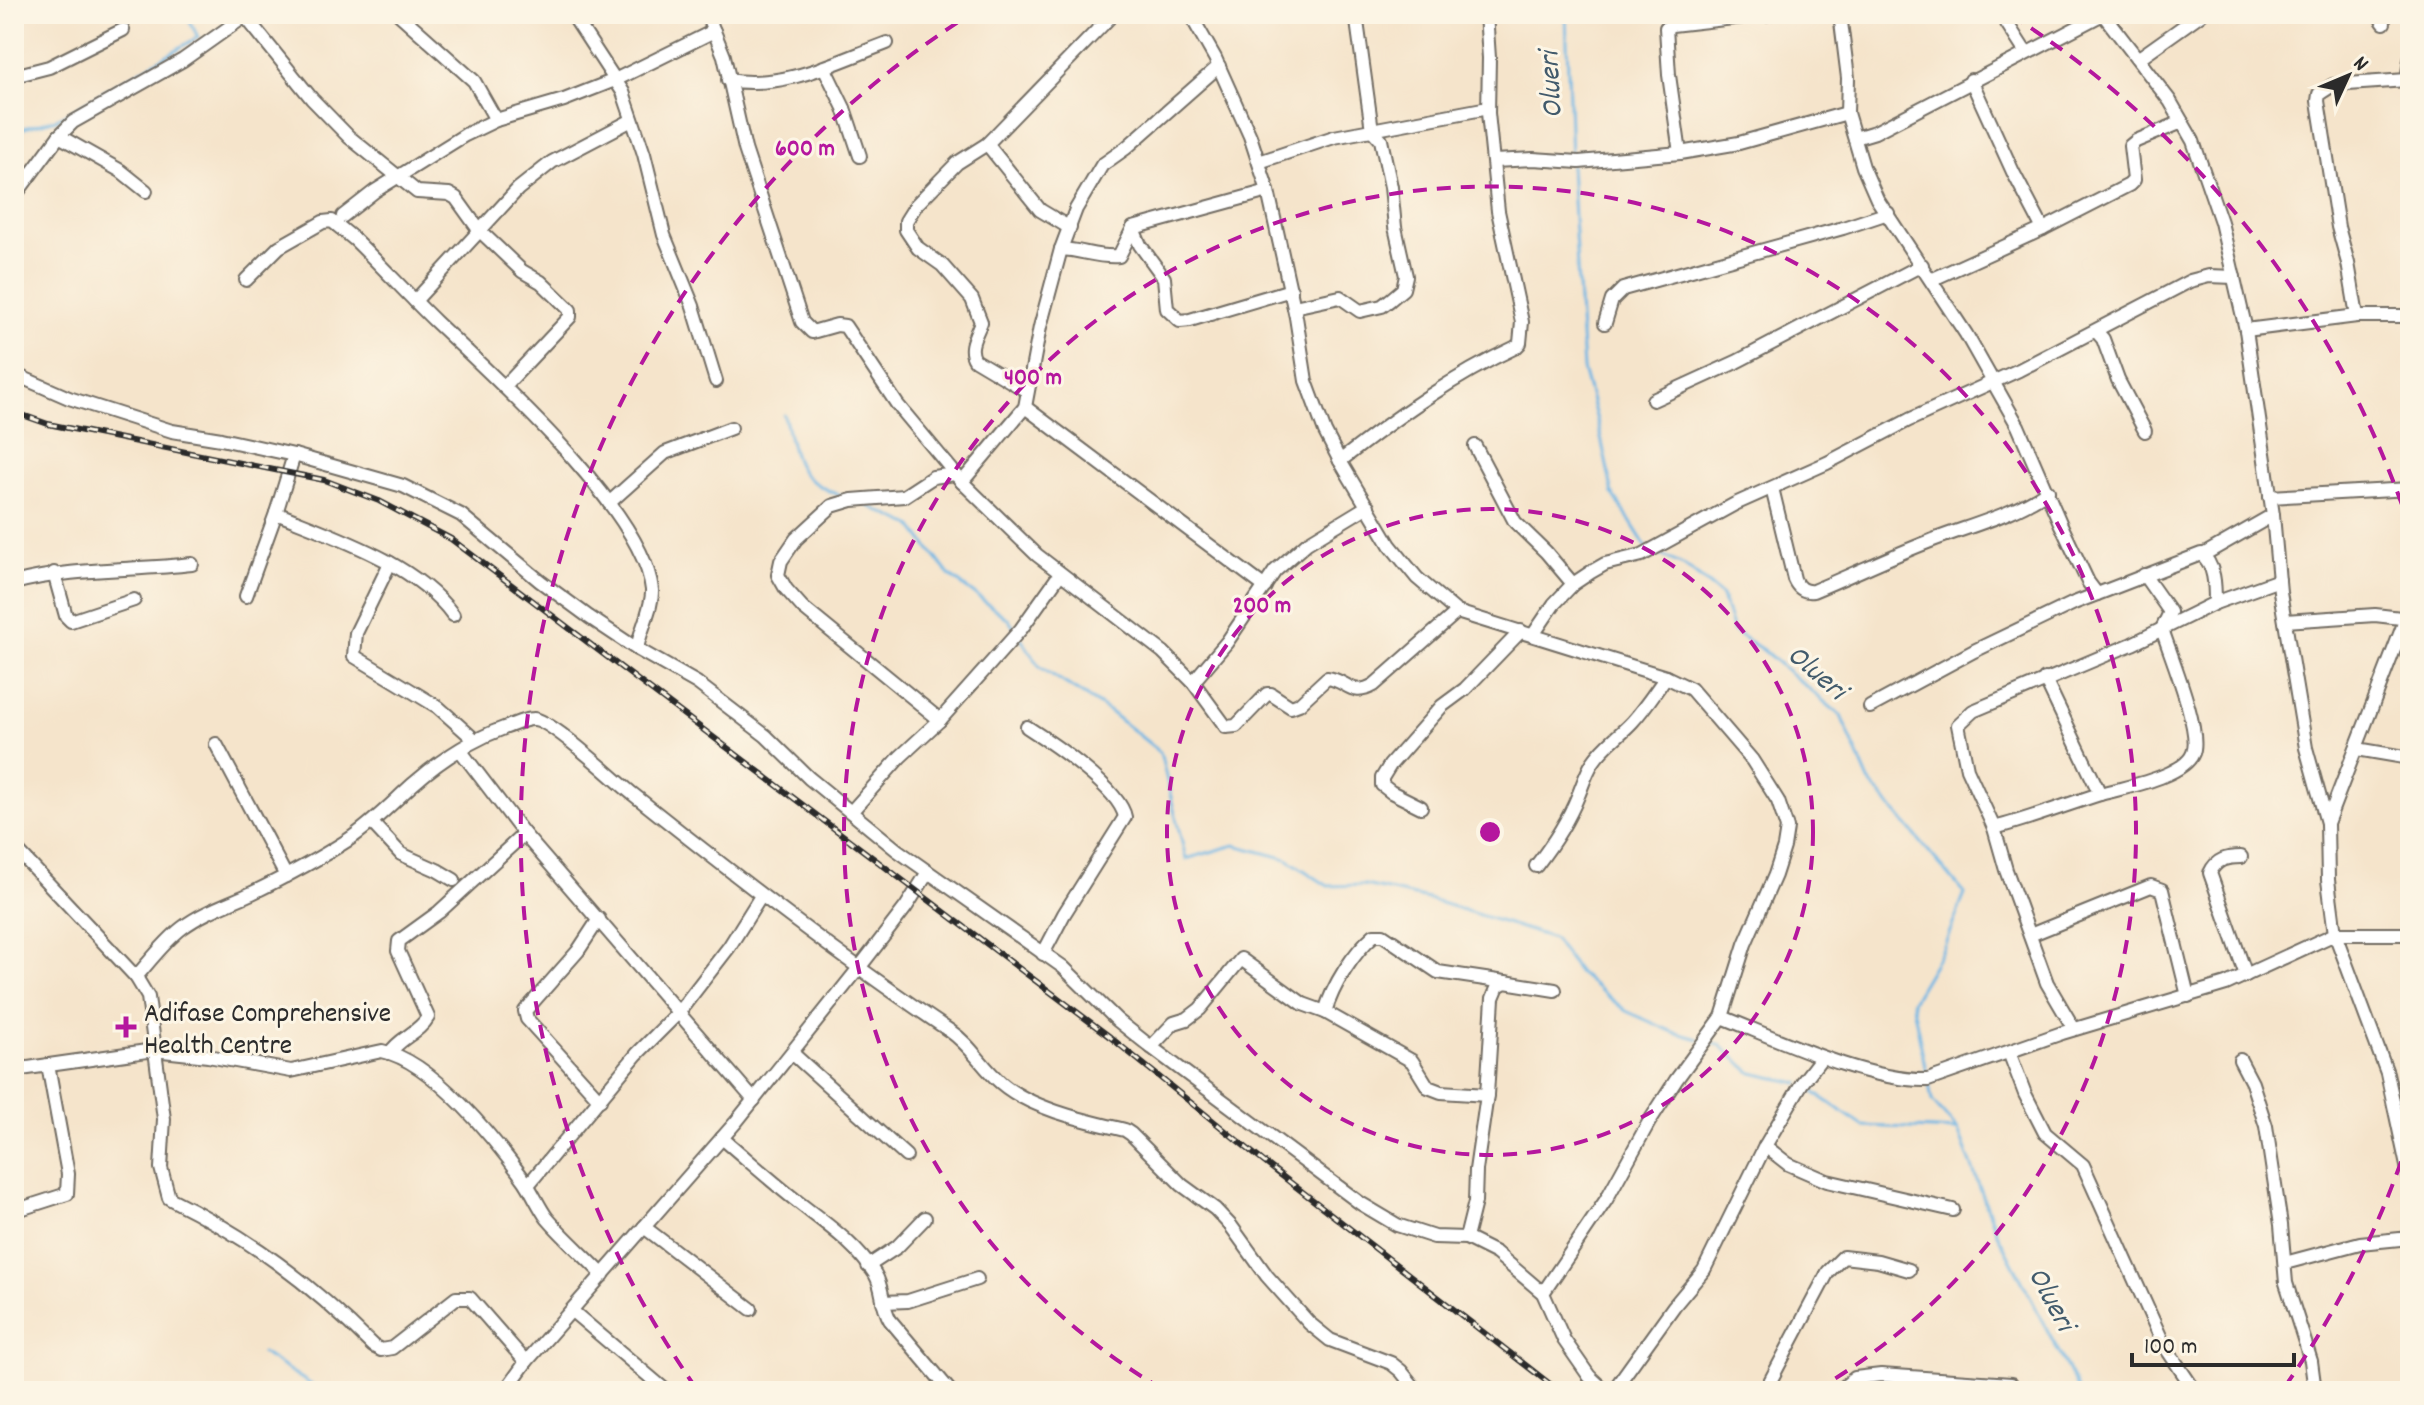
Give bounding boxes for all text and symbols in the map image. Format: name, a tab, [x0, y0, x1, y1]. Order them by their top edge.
north arrow	[2308, 36, 2388, 116]
water label: Olueri	[1530, 46, 1577, 119]
text: N	[2345, 50, 2375, 79]
text: 600 m	[775, 133, 835, 167]
text: 400 m	[1004, 362, 1062, 396]
text: 200 m	[1233, 590, 1291, 624]
water label: Olueri	[1776, 636, 1858, 716]
centre of rings	[1476, 818, 1504, 846]
place label: Adifase Comprehensive Health Centre	[144, 996, 391, 1068]
marker: Adifase Comprehensive Health Centre	[115, 1016, 137, 1038]
water label: Olueri	[2014, 1260, 2086, 1344]
scale bar	[2132, 1317, 2294, 1367]
text: 100 m	[2144, 1331, 2197, 1365]

